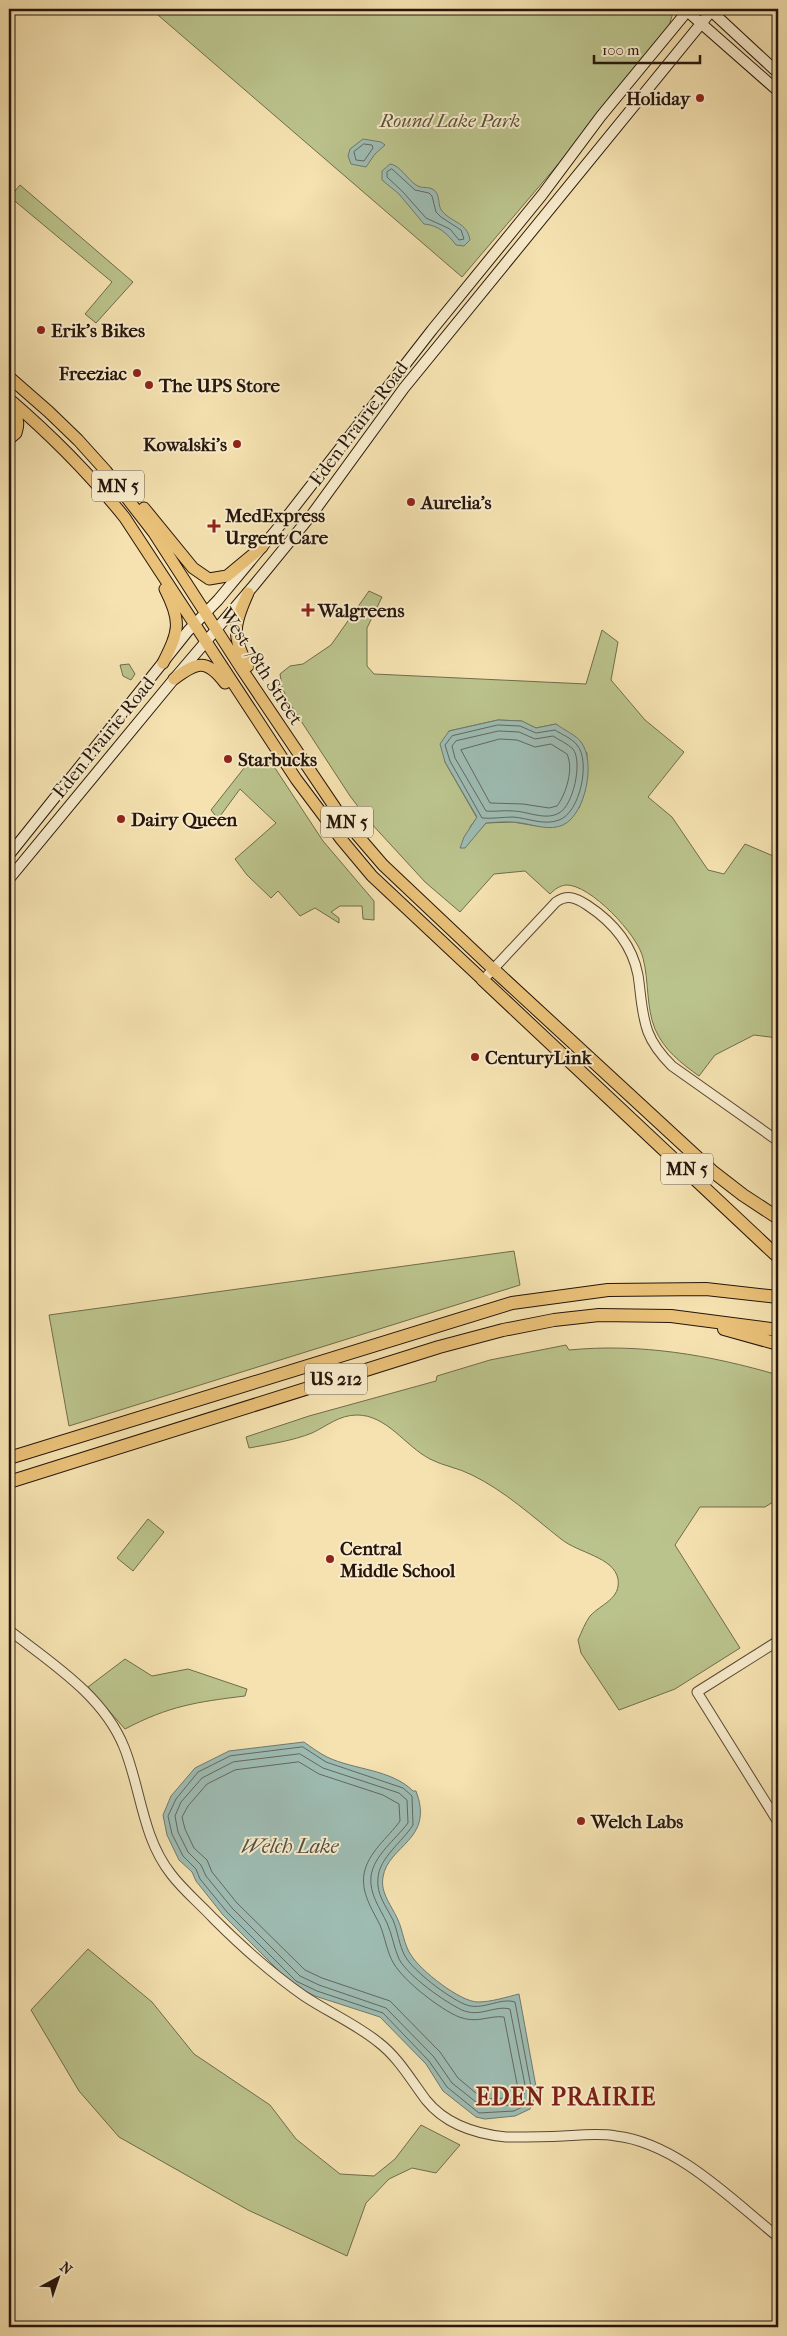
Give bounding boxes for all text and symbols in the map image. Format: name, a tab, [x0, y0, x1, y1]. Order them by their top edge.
scale bar	[594, 32, 701, 64]
text: 100 m	[602, 41, 640, 59]
place label: Holiday	[626, 88, 691, 110]
marker: Holiday	[694, 92, 706, 104]
park label: Round Lake Park	[378, 110, 520, 132]
place label: Erik's Bikes	[51, 320, 145, 342]
marker: Erik's Bikes	[35, 324, 47, 336]
street label: Eden Prairie Road	[305, 357, 413, 490]
place label: Freeziac	[58, 363, 128, 385]
marker: Freeziac	[131, 367, 143, 379]
place label: The UPS Store	[158, 375, 280, 397]
marker: The UPS Store	[143, 379, 155, 391]
place label: Kowalski's	[143, 434, 227, 456]
marker: Kowalski's	[231, 438, 243, 450]
road number: MN 5	[92, 471, 144, 502]
place label: Aurelia's	[420, 492, 492, 514]
marker: Aurelia's	[405, 496, 417, 508]
place label: MedExpress Urgent Care	[224, 505, 329, 549]
marker: MedExpress Urgent Care	[207, 519, 221, 533]
place label: Walgreens	[317, 600, 404, 622]
street label: West 78th Street	[215, 603, 307, 729]
marker: Walgreens	[302, 604, 314, 616]
street label: Eden Prairie Road	[48, 672, 160, 803]
place label: Starbucks	[238, 749, 317, 771]
marker: Starbucks	[222, 753, 234, 765]
road number: MN 5	[321, 806, 373, 838]
place label: Dairy Queen	[131, 809, 238, 831]
marker: Dairy Queen	[115, 813, 127, 825]
place label: CenturyLink	[485, 1047, 593, 1069]
marker: CenturyLink	[469, 1051, 481, 1063]
road number: MN 5	[661, 1154, 713, 1184]
road number: US 212	[305, 1364, 367, 1395]
place label: Central Middle School	[339, 1538, 456, 1582]
marker: Central Middle School	[324, 1553, 336, 1565]
place label: Welch Labs	[590, 1811, 683, 1833]
marker: Welch Labs	[575, 1815, 587, 1827]
water label: Welch Lake	[241, 1835, 340, 1858]
district label: EDEN PRAIRIE	[476, 2083, 656, 2111]
north arrow	[32, 2254, 82, 2304]
text: N	[57, 2258, 76, 2279]

